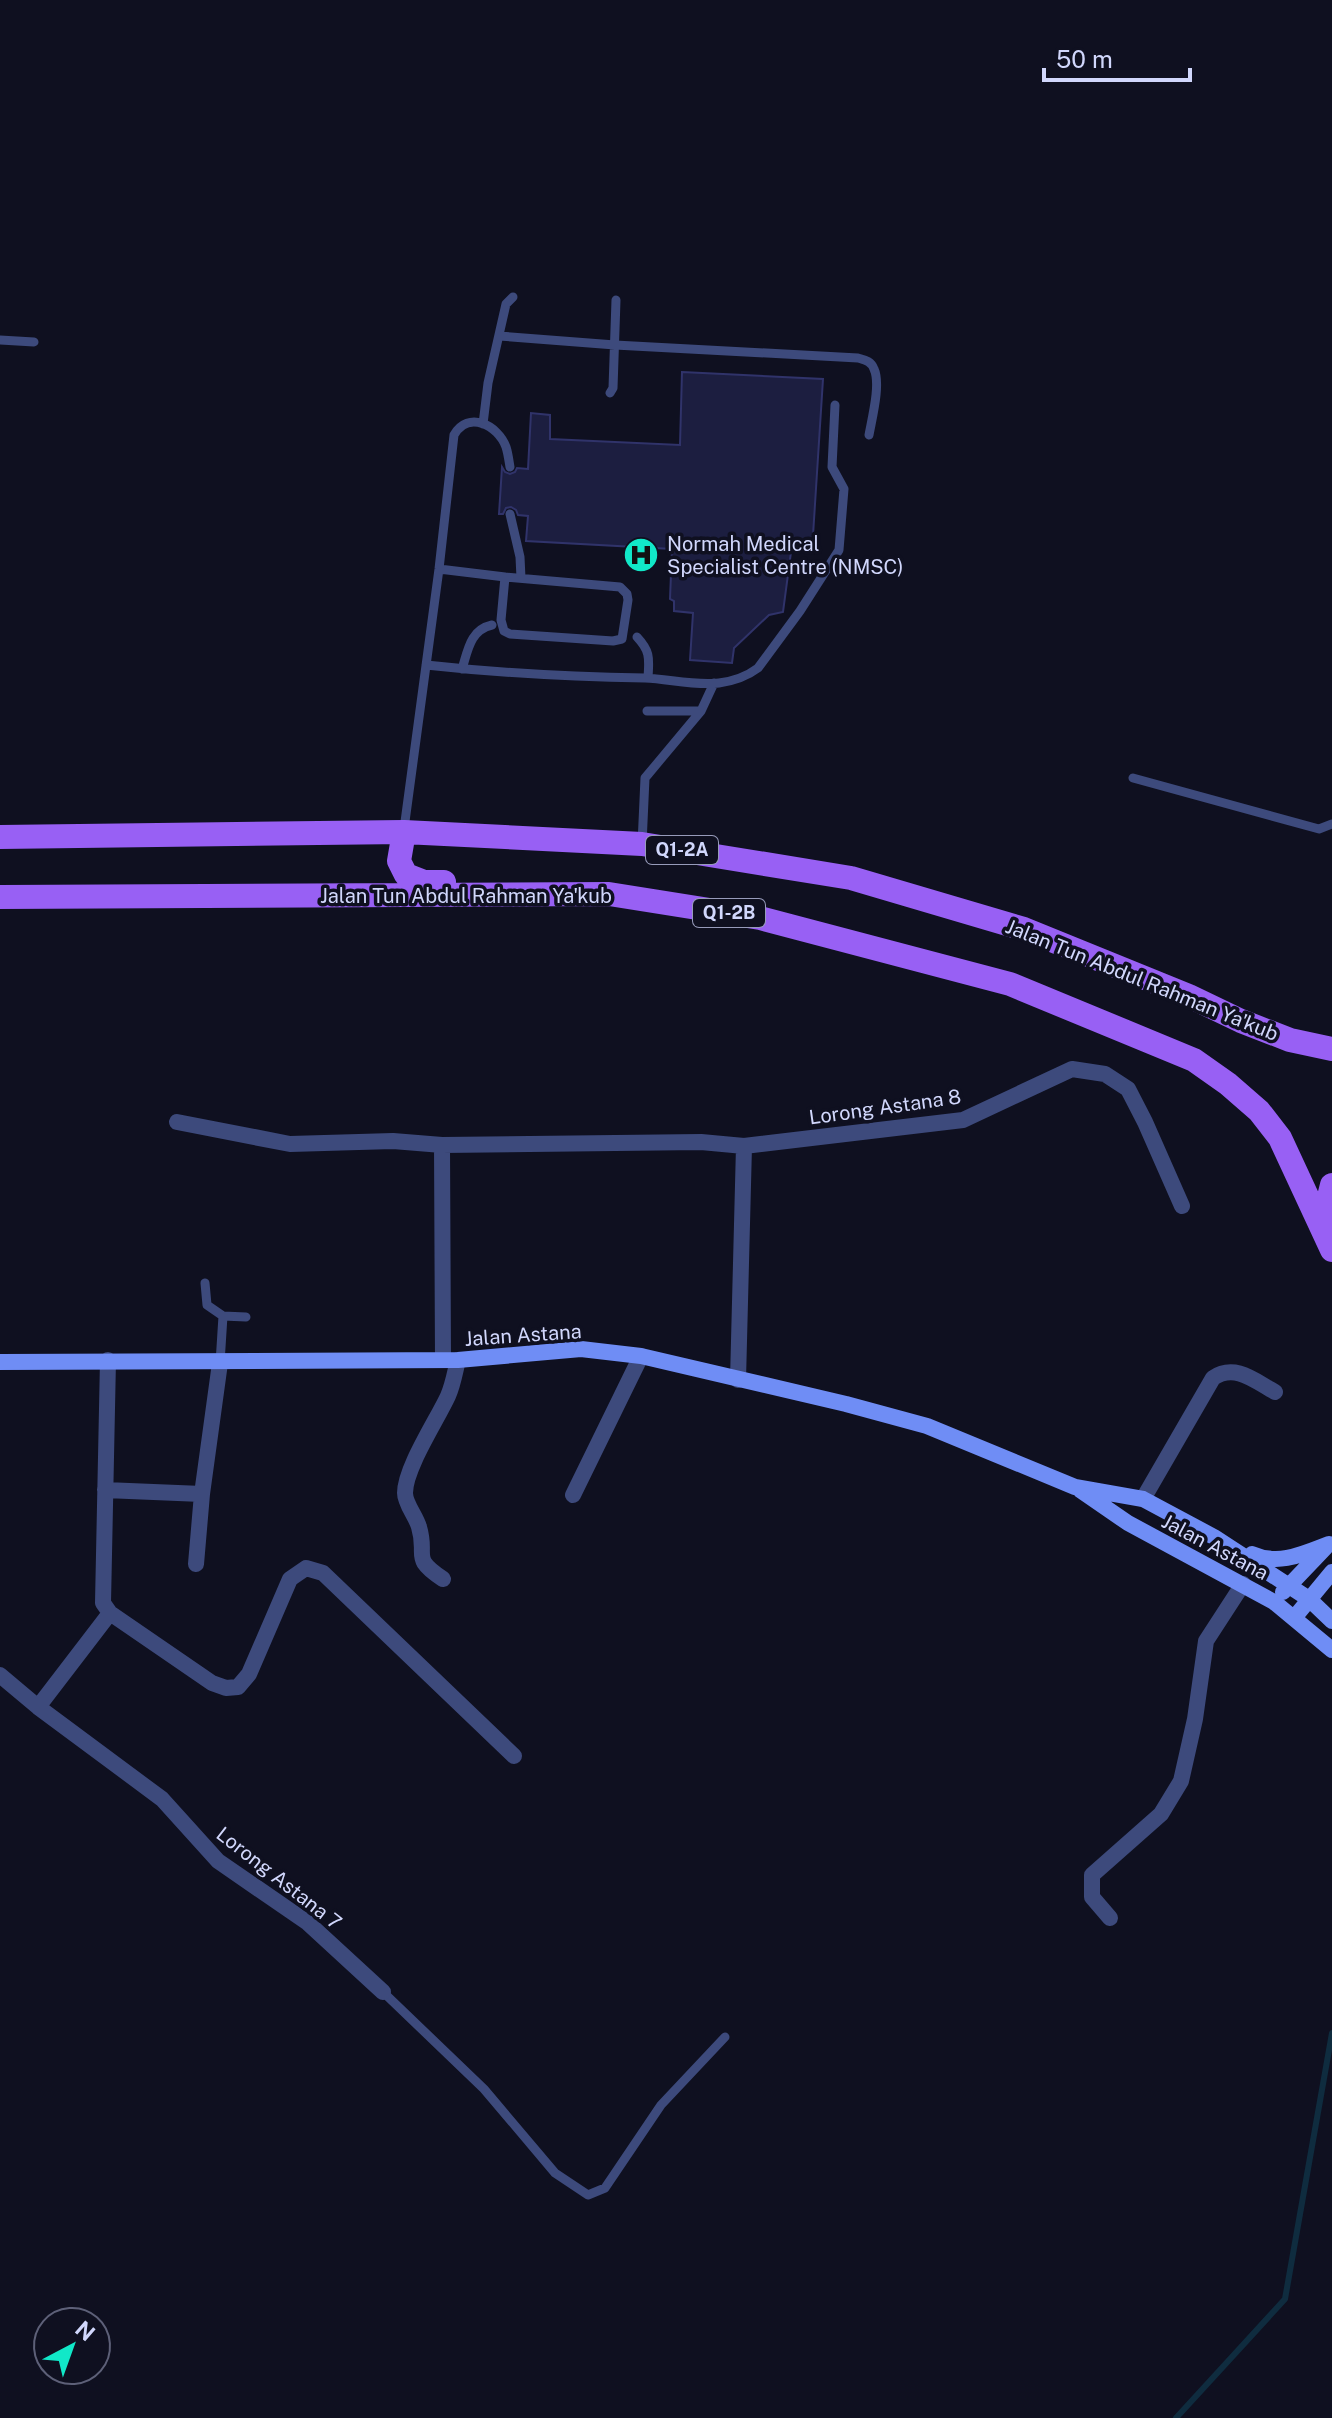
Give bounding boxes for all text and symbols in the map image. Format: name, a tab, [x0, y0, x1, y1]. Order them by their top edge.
scale bar	[1044, 32, 1190, 82]
text: 50 m	[1056, 45, 1113, 73]
place label: Normah Medical Specialist Centre (NMSC)	[667, 532, 903, 579]
hospital icon: Normah Medical Specialist Centre (NMSC)	[622, 536, 660, 574]
road number: Q1-2A	[646, 836, 718, 864]
street label: Jalan Tun Abdul Rahman Ya'kub	[320, 884, 612, 908]
road number: Q1-2B	[693, 899, 765, 927]
street label: Jalan Tun Abdul Rahman Ya'kub	[1002, 914, 1282, 1046]
street label: Lorong Astana 8	[807, 1084, 963, 1130]
street label: Jalan Astana	[464, 1319, 582, 1351]
street label: Jalan Astana	[1158, 1509, 1272, 1585]
street label: Lorong Astana 7	[212, 1822, 346, 1934]
north arrow	[32, 2306, 112, 2386]
text: N	[70, 2315, 100, 2346]

